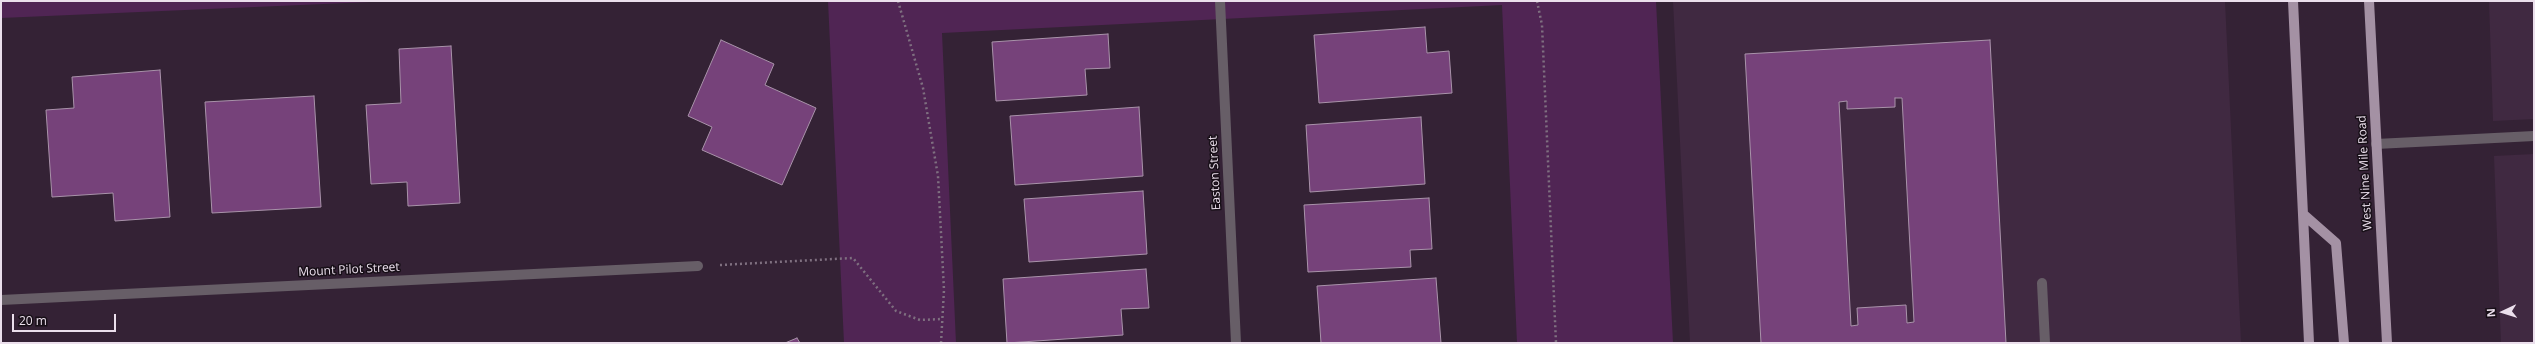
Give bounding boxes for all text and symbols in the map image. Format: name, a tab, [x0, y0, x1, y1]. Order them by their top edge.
street label: West Nine Mile Road	[2355, 115, 2375, 231]
street label: Easton Street	[1206, 135, 1224, 211]
street label: Mount Pilot Street	[298, 260, 400, 280]
north arrow	[2483, 292, 2523, 332]
scale bar	[14, 306, 118, 332]
text: N	[2483, 308, 2498, 318]
text: 20 m	[19, 312, 47, 329]

